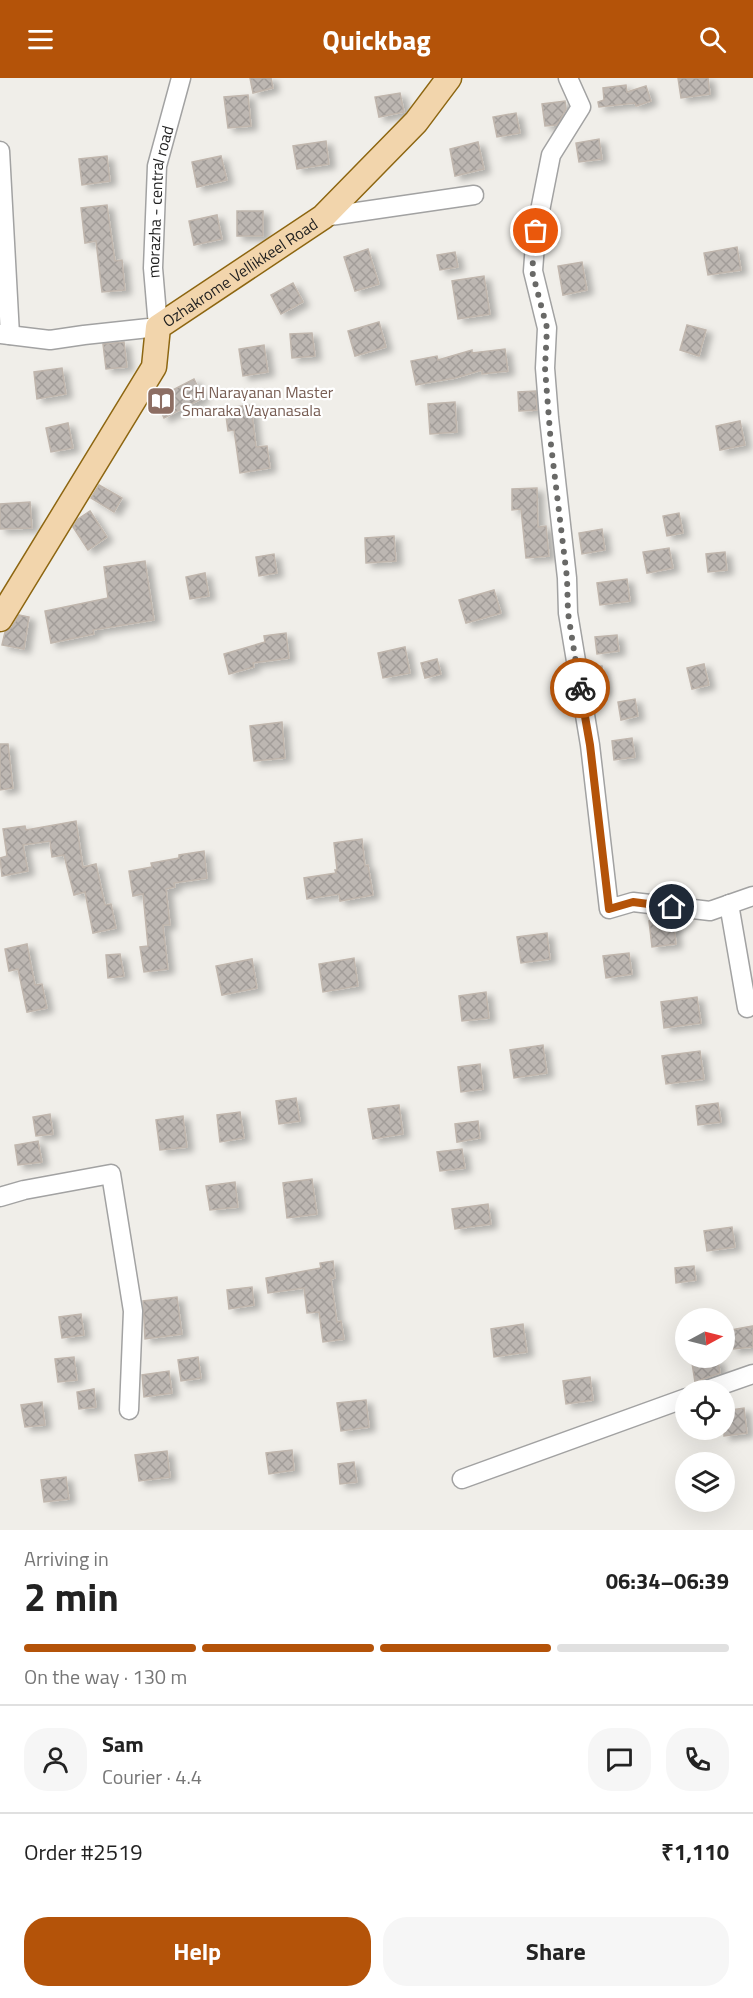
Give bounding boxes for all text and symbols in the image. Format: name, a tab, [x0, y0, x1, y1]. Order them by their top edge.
text: Quickbag	[322, 19, 431, 60]
icon: menu	[24, 23, 57, 56]
icon: search	[696, 23, 729, 56]
street label: morazha - central road	[141, 123, 179, 279]
pin	[510, 205, 561, 256]
street label: Ozhakrome Vellikkeel Road	[158, 212, 322, 333]
icon: bag	[519, 214, 552, 247]
place label: C H Narayanan Master Smaraka Vayanasala	[182, 380, 334, 422]
library icon: C H Narayanan Master Smaraka Vayanasala	[145, 385, 177, 417]
courier	[550, 658, 610, 718]
icon: bike	[564, 672, 597, 705]
pin	[646, 881, 697, 932]
icon: home	[655, 890, 688, 923]
north arrow	[675, 1308, 735, 1368]
map controls	[675, 1308, 735, 1512]
button: locate	[675, 1380, 735, 1440]
button: layers	[675, 1452, 735, 1512]
text: Arriving in	[24, 1543, 109, 1574]
text: 06:34–06:39	[606, 1564, 729, 1598]
text: 2 min	[24, 1567, 119, 1626]
text: On the way · 130 m	[24, 1661, 187, 1692]
text: Sam	[102, 1727, 144, 1761]
button: person	[24, 1728, 87, 1791]
button: chat	[588, 1728, 651, 1791]
button: phone	[666, 1728, 729, 1791]
text: Courier · 4.4	[102, 1761, 202, 1792]
text: Order #2519	[24, 1835, 143, 1869]
text: ₹1,110	[661, 1835, 729, 1869]
button: Help	[24, 1917, 371, 1986]
button: Share	[383, 1917, 729, 1986]

